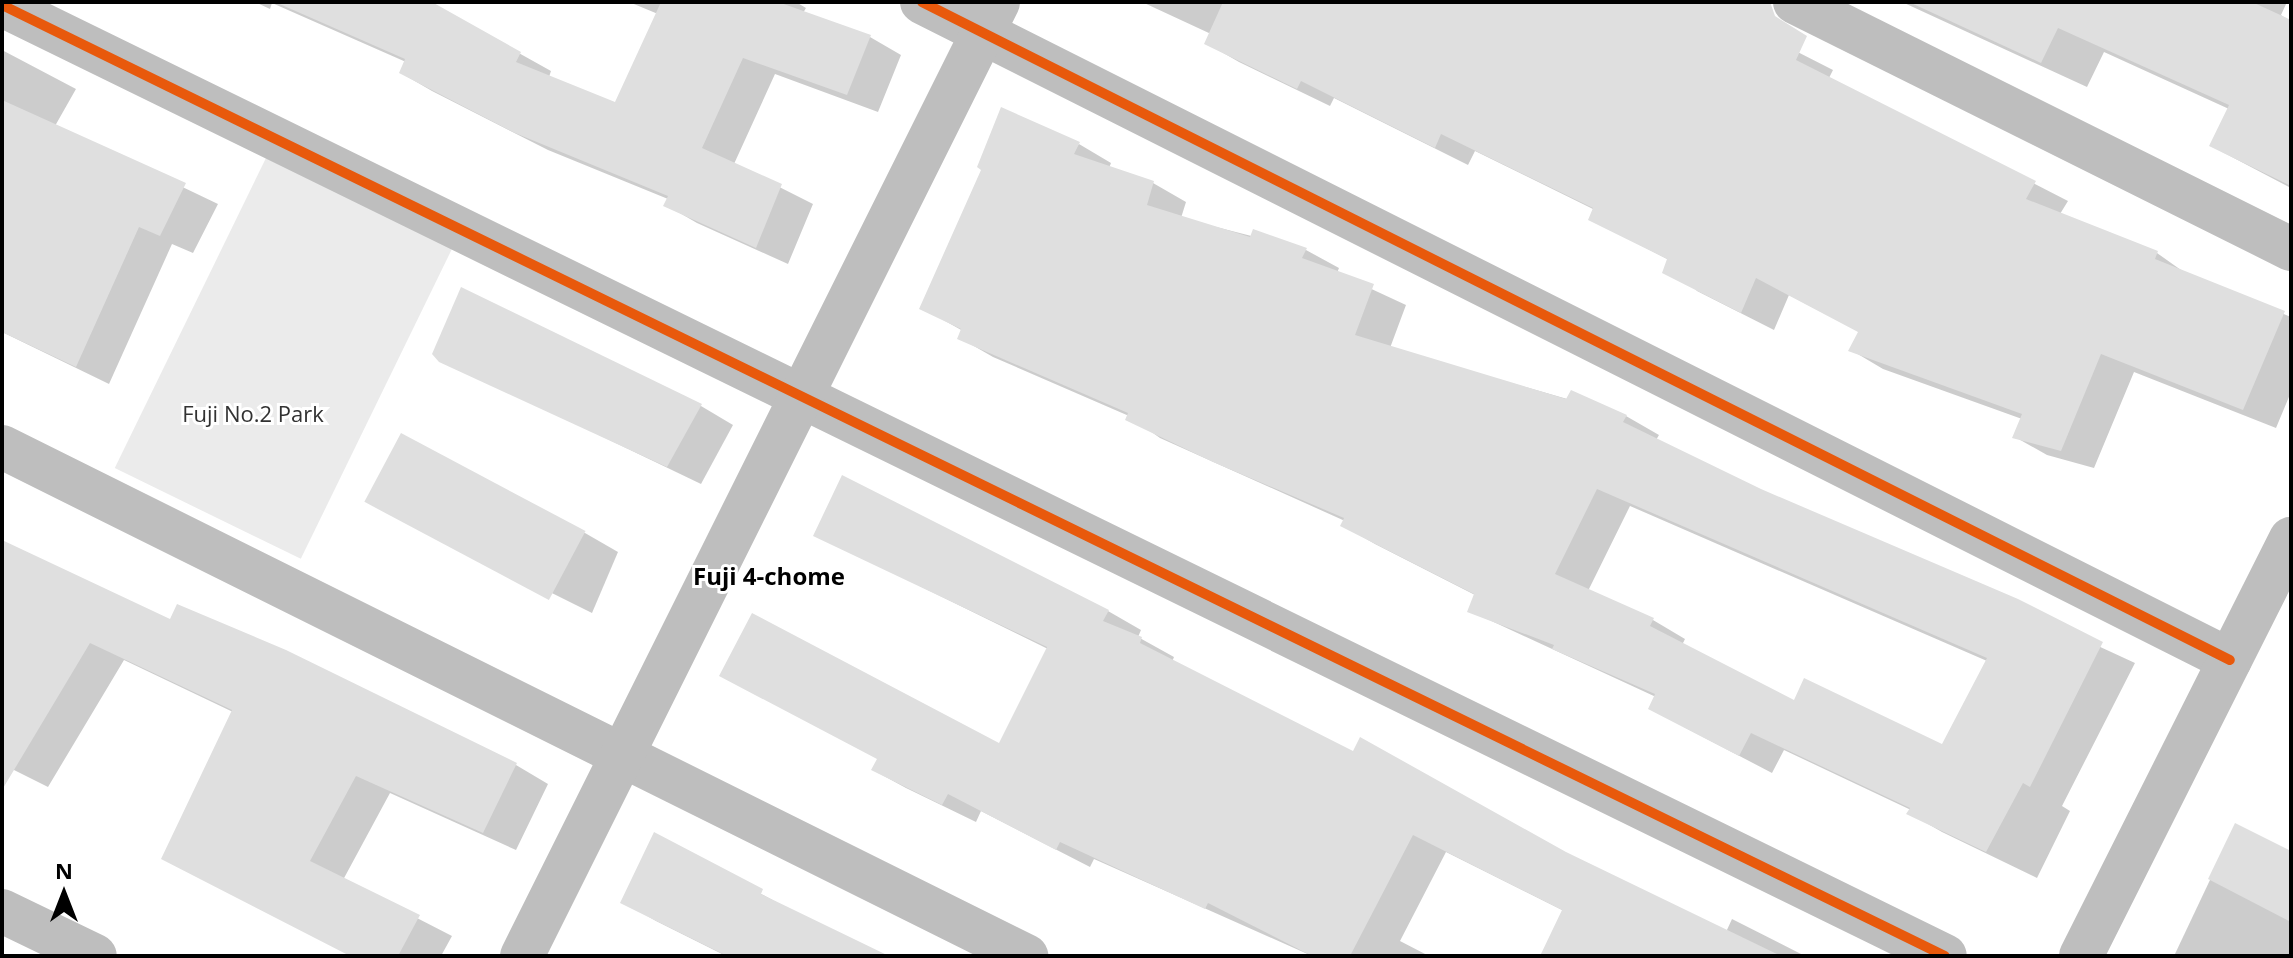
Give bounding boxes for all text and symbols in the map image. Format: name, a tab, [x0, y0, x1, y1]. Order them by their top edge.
park label: Fuji No.2 Park	[182, 401, 324, 427]
district label: Fuji 4-chome	[693, 562, 845, 590]
north arrow	[24, 854, 104, 934]
text: N	[55, 855, 73, 885]

